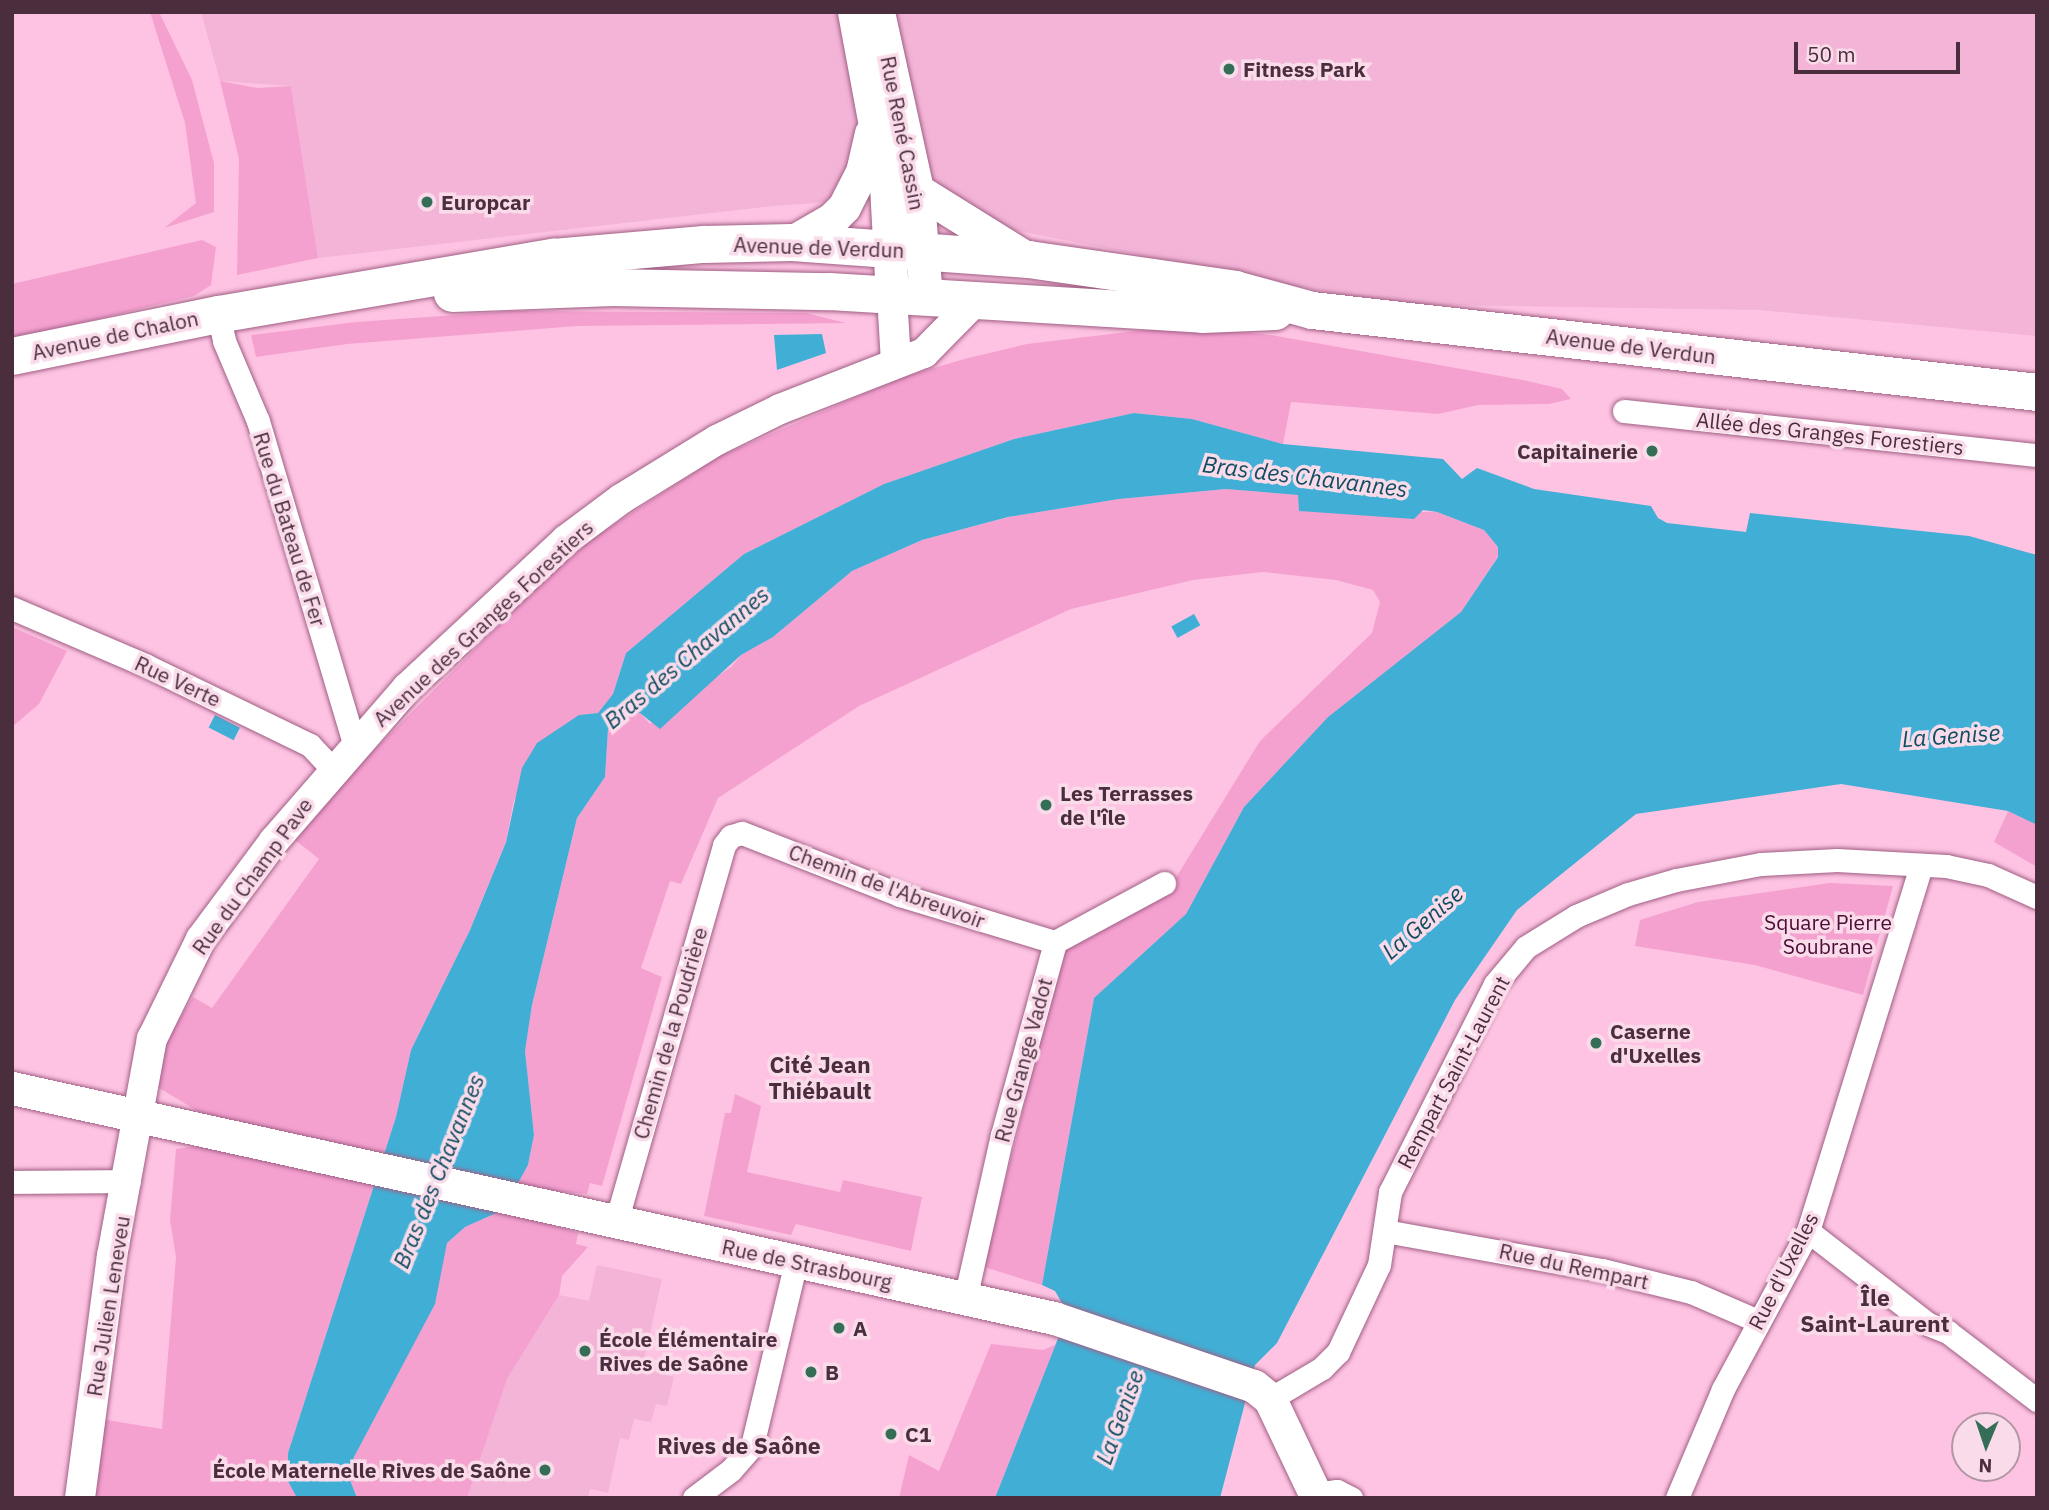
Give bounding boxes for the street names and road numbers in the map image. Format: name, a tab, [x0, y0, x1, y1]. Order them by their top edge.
street label: Rue René Cassin	[876, 54, 930, 212]
street label: Avenue de Verdun	[733, 231, 905, 263]
street label: Avenue de Chalon	[30, 305, 200, 365]
street label: Avenue de Verdun	[1545, 323, 1717, 369]
street label: Allée des Granges Forestiers	[1695, 406, 1965, 460]
street label: Rue du Bateau de Fer	[248, 429, 332, 629]
street label: Avenue des Granges Forestiers	[368, 514, 598, 732]
street label: Rue Verte	[131, 650, 225, 712]
street label: Rue du Champ Pave	[187, 793, 317, 959]
street label: Chemin de l'Abreuvoir	[785, 839, 989, 933]
street label: Chemin de la Poudrière	[628, 924, 712, 1142]
street label: Rempart Saint-Laurent	[1392, 971, 1514, 1173]
street label: Rue Grange Vadot	[989, 975, 1057, 1145]
street label: Rue d'Uxelles	[1743, 1208, 1823, 1334]
street label: Rue Julien Leneveu	[81, 1214, 135, 1398]
street label: Rue de Strasbourg	[720, 1234, 894, 1294]
street label: Rue du Rempart	[1497, 1238, 1651, 1294]

